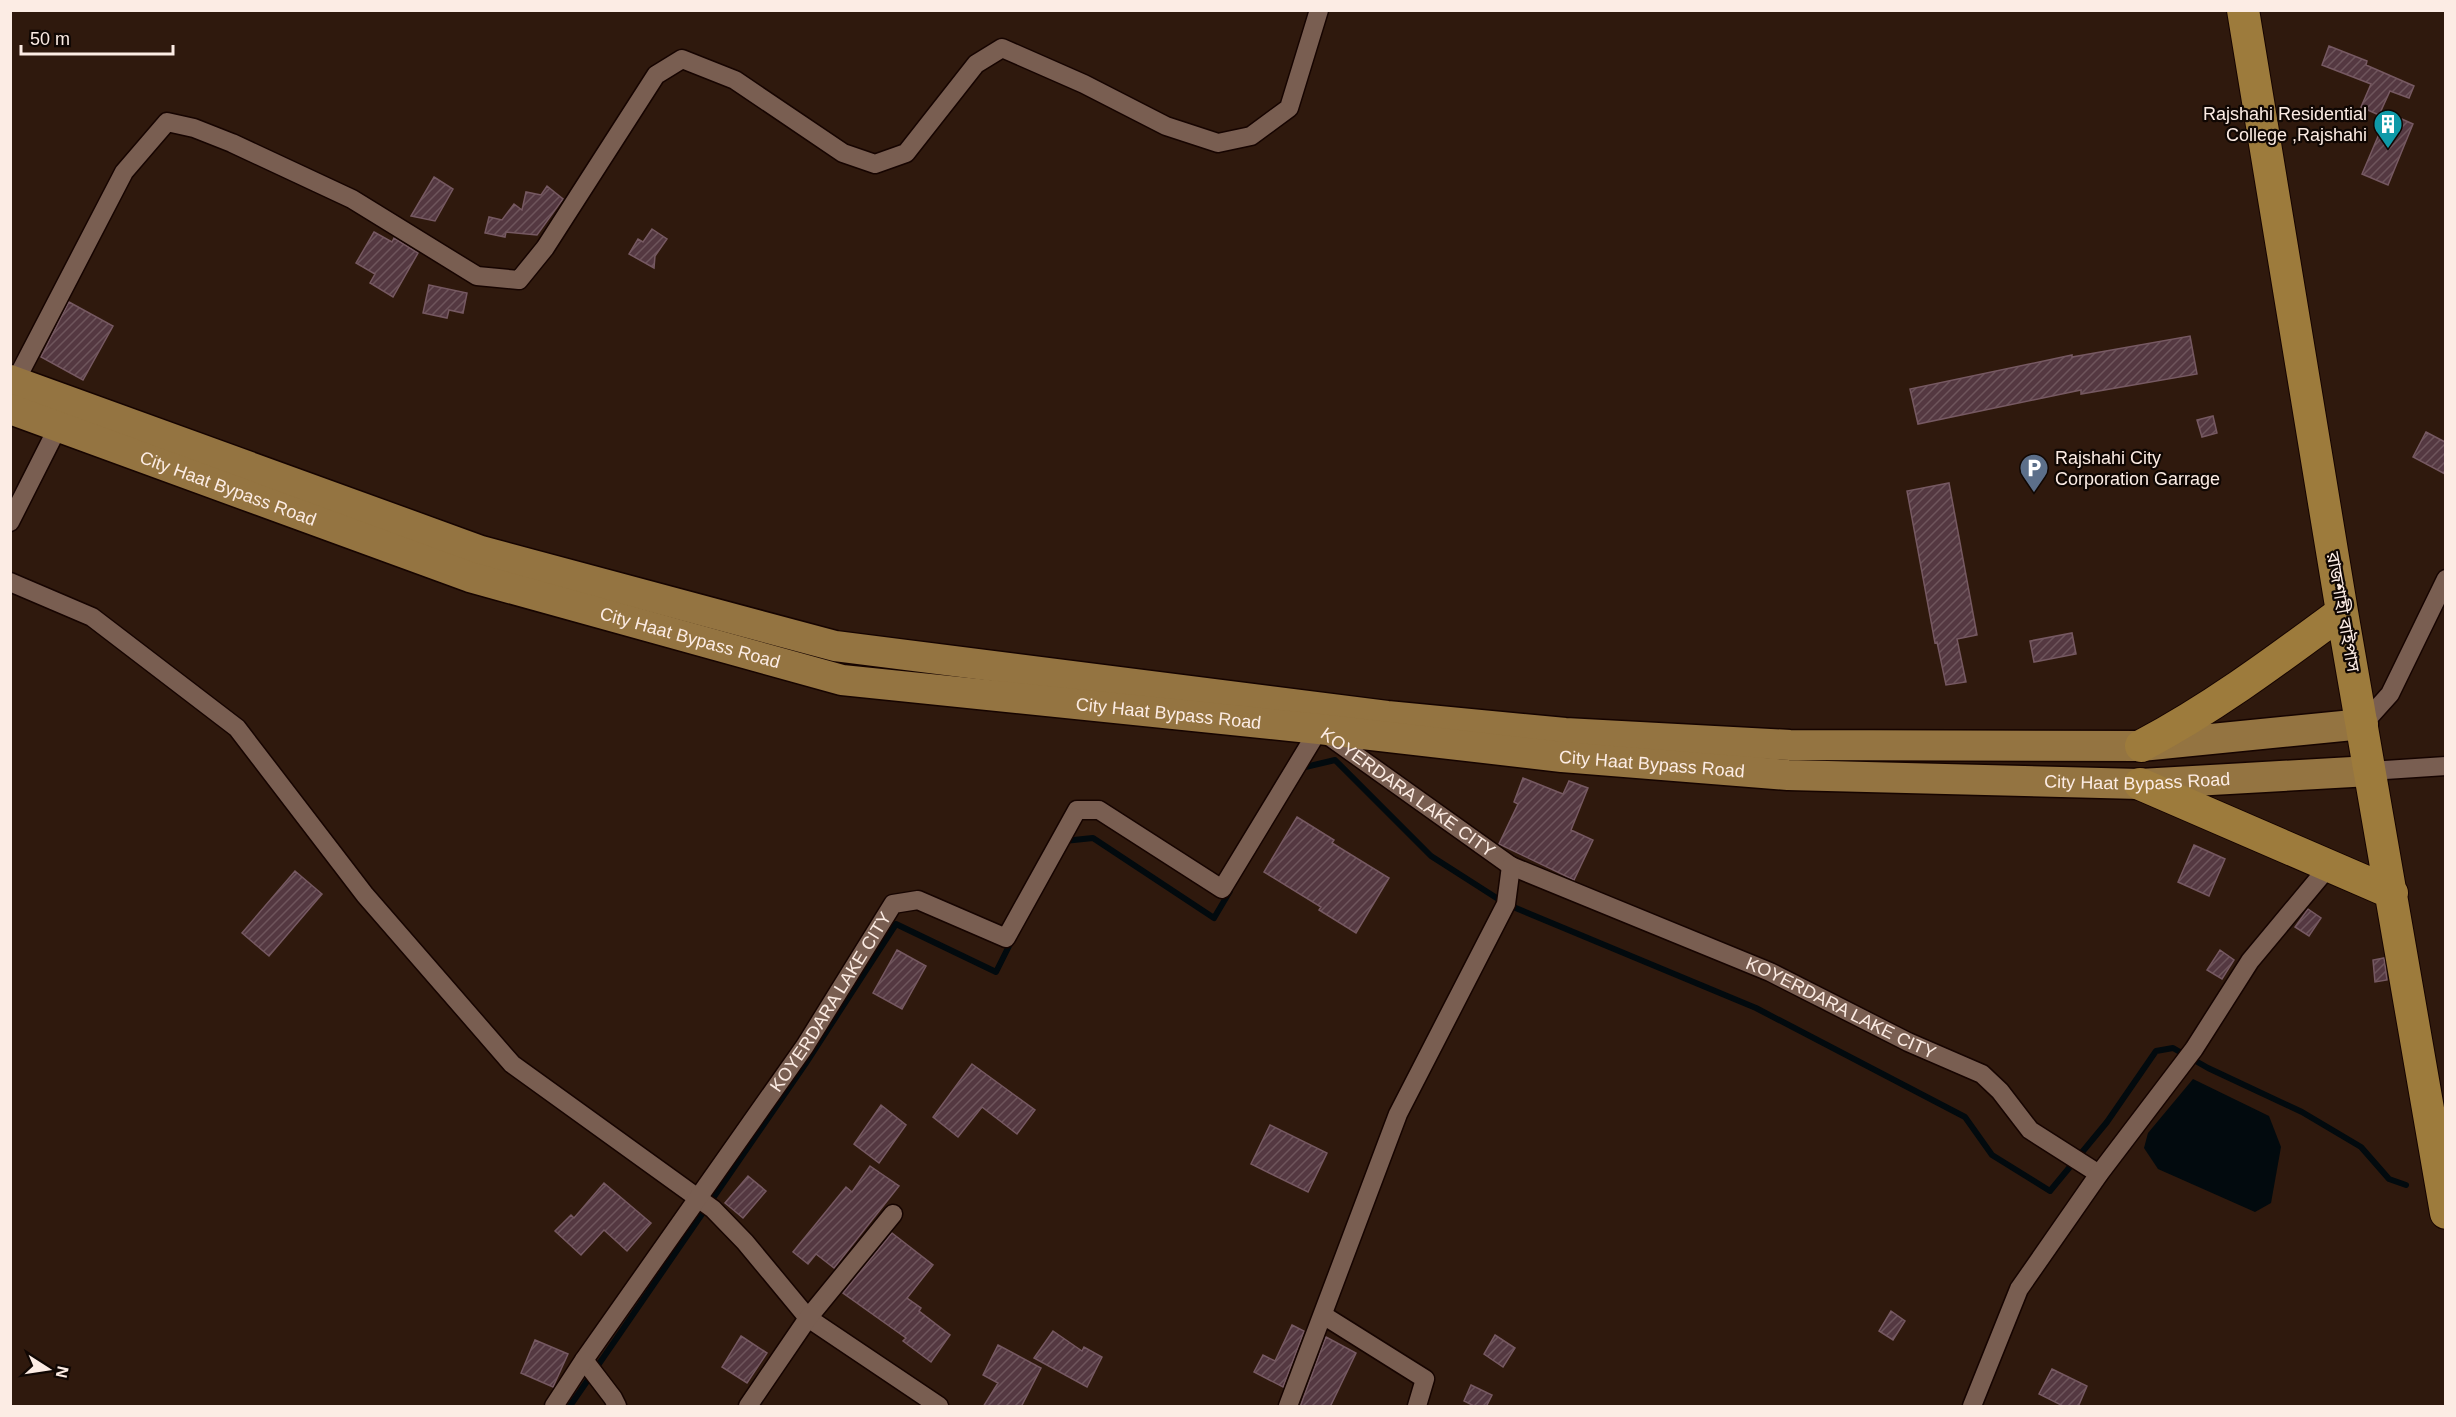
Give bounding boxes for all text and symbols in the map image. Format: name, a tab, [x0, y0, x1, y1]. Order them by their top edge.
scale bar	[21, 18, 172, 56]
text: 50 m	[30, 29, 70, 49]
place label: Rajshahi Residential College ,Rajshahi	[2203, 104, 2367, 145]
building icon: Rajshahi Residential College ,Rajshahi	[2372, 108, 2404, 150]
street label: City Haat Bypass Road	[137, 447, 319, 530]
place label: Rajshahi City Corporation Garrage	[2055, 448, 2220, 489]
parking icon: Rajshahi City Corporation Garrage	[2018, 452, 2050, 494]
street label: রাজশাহী বাইপাস	[2322, 549, 2364, 674]
street label: City Haat Bypass Road	[598, 603, 782, 672]
street label: City Haat Bypass Road	[1075, 694, 1262, 733]
street label: KOYERDARA LAKE CITY	[1317, 724, 1499, 861]
street label: City Haat Bypass Road	[1558, 747, 1745, 782]
street label: City Haat Bypass Road	[2044, 769, 2231, 794]
street label: KOYERDARA LAKE CITY	[766, 908, 896, 1096]
street label: KOYERDARA LAKE CITY	[1743, 953, 1939, 1063]
north arrow	[18, 1339, 78, 1399]
text: N	[53, 1365, 72, 1379]

